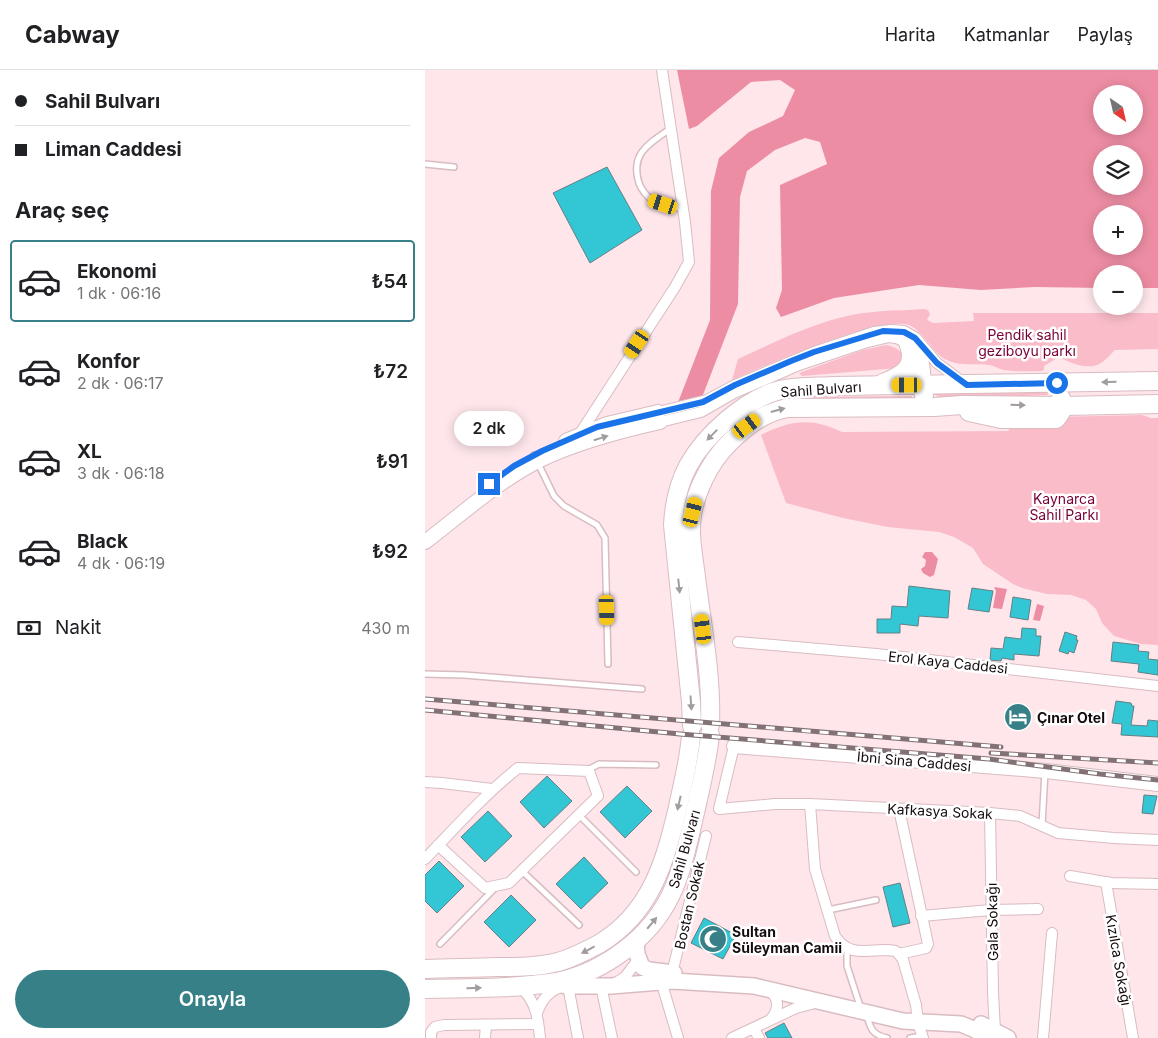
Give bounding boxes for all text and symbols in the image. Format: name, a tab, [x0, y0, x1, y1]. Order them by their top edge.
text: Cabway	[25, 20, 120, 49]
text: Harita	[885, 24, 936, 45]
text: Katmanlar	[964, 24, 1049, 45]
text: Paylaş	[1077, 24, 1133, 45]
north arrow	[1093, 85, 1143, 135]
map controls	[1093, 85, 1143, 315]
text: Sahil Bulvarı	[45, 90, 160, 113]
text: Liman Caddesi	[45, 138, 182, 161]
button: layers	[1093, 145, 1143, 195]
car	[646, 192, 679, 216]
text: Araç seç	[15, 197, 109, 223]
button: +	[1093, 205, 1143, 255]
icon: car	[17, 259, 62, 304]
text: Ekonomi	[77, 260, 157, 283]
button: −	[1093, 265, 1143, 315]
text: ₺54	[371, 270, 408, 293]
text: 1 dk · 06:16	[77, 283, 161, 303]
park label: Pendik sahil geziboyu parkı	[978, 326, 1076, 359]
car	[622, 327, 651, 361]
icon: car	[17, 349, 62, 394]
text: Konfor	[77, 350, 140, 373]
text: ₺72	[373, 360, 408, 383]
route start	[1046, 372, 1068, 394]
text: 2 dk · 06:17	[77, 373, 164, 393]
street label: Sahil Bulvarı	[780, 378, 862, 400]
car	[892, 378, 922, 393]
one-way arrow	[1101, 379, 1117, 387]
one-way arrow	[1010, 401, 1026, 409]
one-way arrow	[771, 406, 786, 414]
car	[730, 411, 763, 441]
callout: 2 dk	[454, 412, 524, 446]
text: 2 dk	[472, 418, 506, 438]
one-way arrow	[706, 428, 718, 440]
one-way arrow	[593, 434, 608, 442]
icon: car	[17, 439, 62, 484]
text: XL	[77, 440, 102, 463]
text: ₺91	[376, 450, 408, 473]
text: 3 dk · 06:18	[77, 463, 165, 483]
route end	[478, 473, 500, 495]
park label: Kaynarca Sahil Parkı	[1029, 490, 1099, 523]
car	[682, 496, 703, 528]
icon: car	[17, 529, 62, 574]
text: Black	[77, 530, 128, 553]
text: ₺92	[372, 540, 408, 563]
text: 4 dk · 06:19	[77, 553, 165, 573]
one-way arrow	[675, 578, 683, 594]
car	[598, 595, 615, 625]
car	[693, 613, 712, 645]
icon: cash	[15, 614, 43, 642]
text: Nakit	[55, 616, 101, 639]
text: 430 m	[361, 618, 410, 638]
street label: Erol Kaya Caddesi	[887, 647, 1009, 677]
one-way arrow	[687, 695, 695, 711]
hotel icon: Çınar Otel	[1003, 702, 1033, 732]
place label: Çınar Otel	[1037, 709, 1105, 726]
street label: İbni Sina Caddesi	[856, 748, 972, 774]
one-way arrow	[675, 796, 683, 811]
street label: Kafkasya Sokak	[887, 800, 993, 822]
street label: Sahil Bulvarı	[665, 808, 703, 890]
street label: Bostan Sokak	[671, 859, 708, 951]
street label: Gala Sokağı	[983, 883, 1001, 961]
street label: Kızılca Sokağı	[1103, 913, 1135, 1007]
one-way arrow	[647, 917, 658, 930]
place label: Sultan Süleyman Camii	[732, 923, 842, 956]
mosque icon: Sultan Süleyman Camii	[698, 924, 728, 954]
one-way arrow	[580, 946, 595, 954]
button: Onayla	[15, 970, 410, 1028]
one-way arrow	[466, 983, 482, 991]

